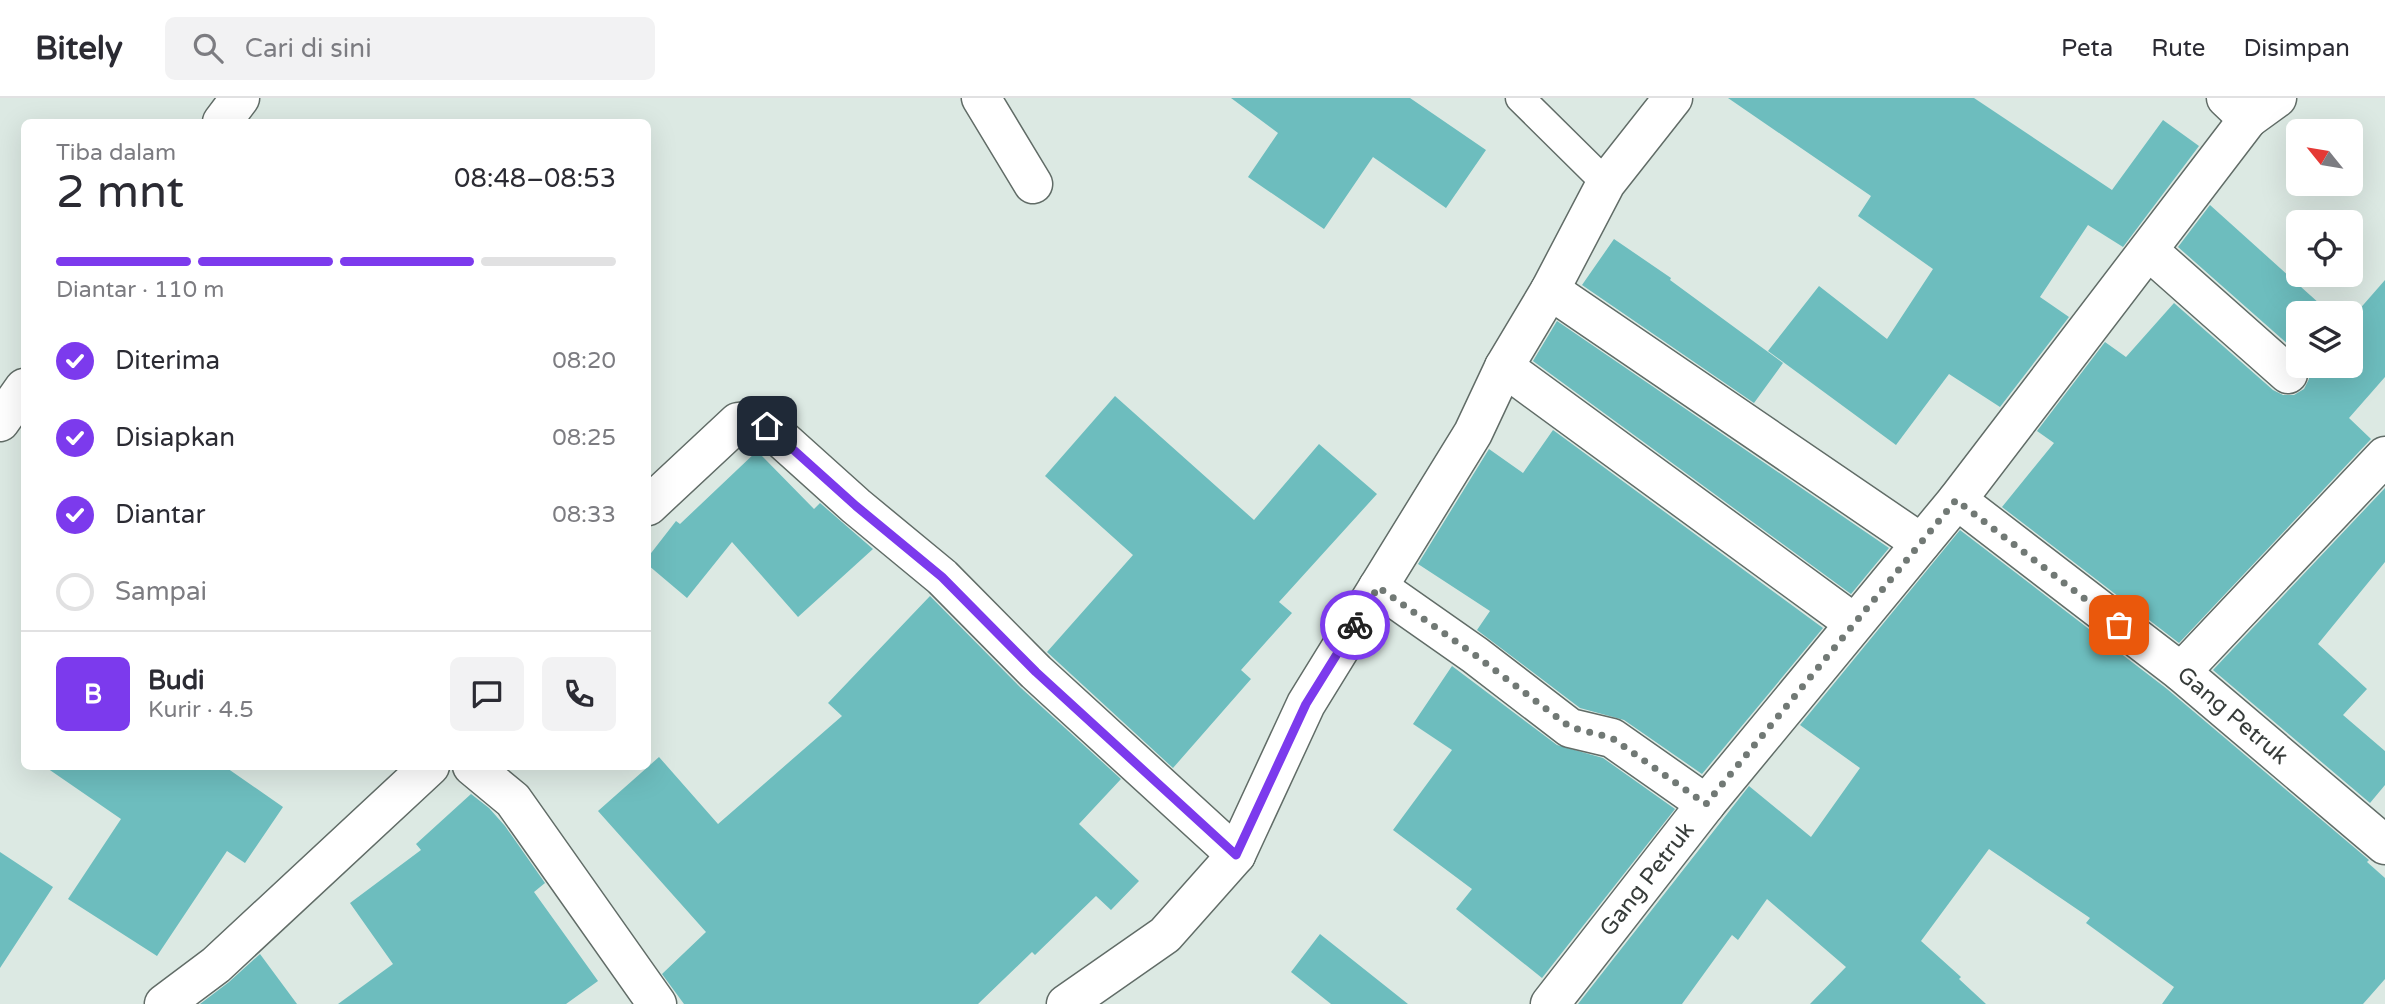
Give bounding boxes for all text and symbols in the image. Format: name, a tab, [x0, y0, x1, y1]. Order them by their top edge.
search box	[165, 17, 655, 80]
text: Bitely	[35, 29, 123, 68]
icon: search	[189, 29, 227, 67]
text: Cari di sini	[245, 33, 372, 64]
text: Peta	[2061, 34, 2113, 63]
text: Rute	[2151, 34, 2205, 63]
text: Disimpan	[2243, 34, 2350, 63]
north arrow	[2286, 119, 2362, 196]
map controls	[2286, 119, 2363, 378]
text: Tiba dalam	[56, 139, 176, 167]
text: 08:48–08:53	[454, 163, 616, 194]
text: 2 mnt	[56, 165, 184, 220]
button: locate	[2286, 210, 2363, 287]
text: Diantar · 110 m	[56, 276, 224, 304]
button: layers	[2286, 301, 2363, 378]
icon: check	[56, 342, 94, 380]
text: Diterima	[115, 345, 220, 376]
text: 08:20	[552, 347, 616, 375]
pin	[737, 396, 797, 456]
icon: home	[748, 407, 786, 445]
icon: check	[56, 419, 94, 457]
text: Disiapkan	[115, 422, 235, 453]
text: 08:25	[552, 424, 616, 452]
icon: check	[56, 496, 94, 534]
text: Diantar	[115, 499, 205, 530]
text: 08:33	[552, 501, 616, 529]
text: Sampai	[115, 576, 207, 607]
courier	[1320, 590, 1390, 660]
pin	[2089, 595, 2149, 655]
icon: bike	[1336, 606, 1374, 644]
icon: bag	[2100, 606, 2138, 644]
button: chat	[450, 657, 524, 731]
button: phone	[542, 657, 616, 731]
street label: Gang Petruk	[2171, 661, 2294, 771]
text: Budi	[148, 665, 205, 696]
text: B	[84, 679, 102, 710]
text: Kurir · 4.5	[148, 696, 254, 724]
street label: Gang Petruk	[1594, 817, 1700, 942]

